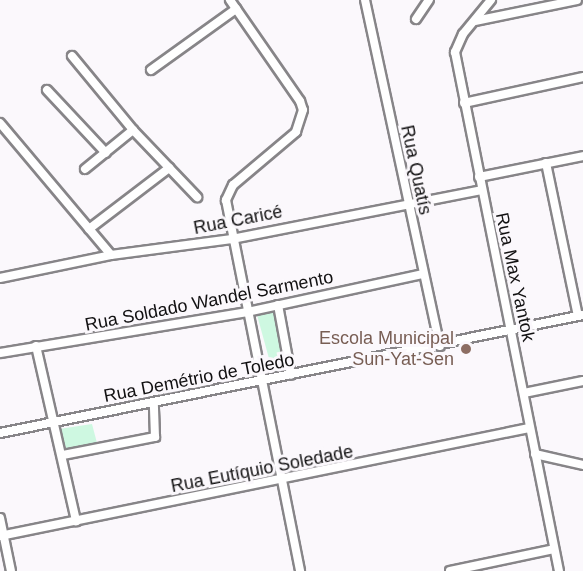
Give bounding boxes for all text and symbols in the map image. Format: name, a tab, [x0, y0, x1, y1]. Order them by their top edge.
street label: Rua Quatís	[396, 123, 436, 217]
street label: Rua Caricé	[192, 201, 284, 239]
street label: Rua Max Yantok	[491, 210, 539, 344]
street label: Rua Soldado Wandel Sarmento	[83, 266, 335, 336]
place label: Escola Municipal Sun-Yat-Sen	[319, 328, 454, 370]
marker: Escola Municipal Sun-Yat-Sen	[459, 342, 473, 356]
street label: Rua Demétrio de Toledo	[102, 349, 296, 407]
street label: Rua Eutíquio Soledade	[169, 441, 355, 497]

